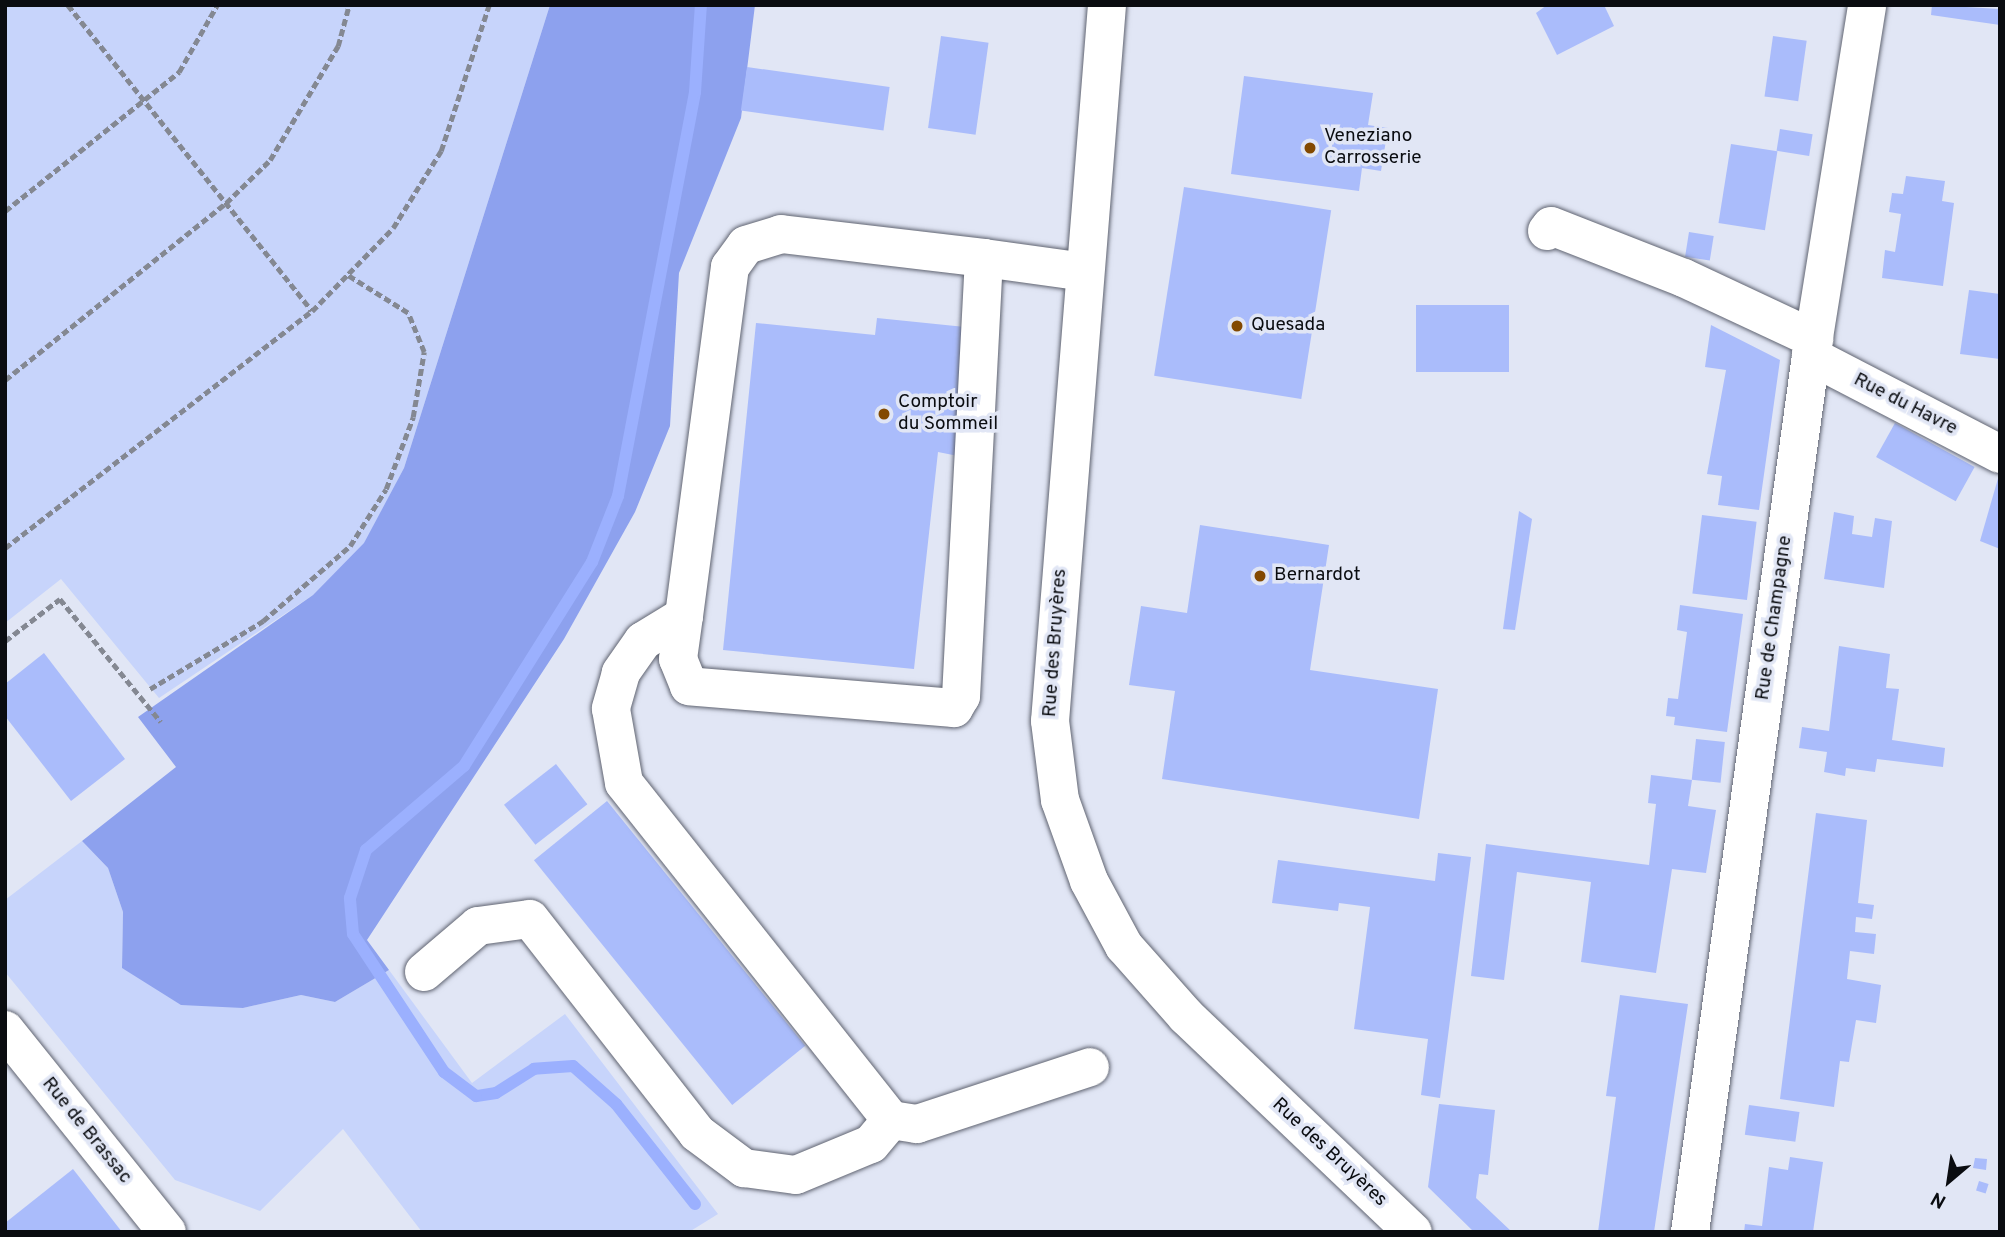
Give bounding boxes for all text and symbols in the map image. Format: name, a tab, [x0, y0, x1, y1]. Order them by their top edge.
place label: Veneziano Carrosserie	[1324, 126, 1422, 170]
marker: Veneziano Carrosserie	[1302, 140, 1318, 156]
place label: Quesada	[1251, 315, 1325, 337]
marker: Quesada	[1229, 318, 1245, 334]
street label: Rue du Havre	[1849, 369, 1961, 441]
place label: Comptoir du Sommeil	[898, 392, 998, 436]
marker: Comptoir du Sommeil	[876, 406, 892, 422]
street label: Rue de Champagne	[1752, 534, 1798, 702]
place label: Bernardot	[1274, 565, 1361, 587]
street label: Rue des Bruyères	[1039, 568, 1073, 718]
marker: Bernardot	[1252, 568, 1268, 584]
street label: Rue de Brassac	[36, 1073, 136, 1189]
street label: Rue des Bruyères	[1267, 1094, 1391, 1212]
north arrow	[1914, 1146, 1984, 1216]
text: N	[1927, 1186, 1951, 1213]

